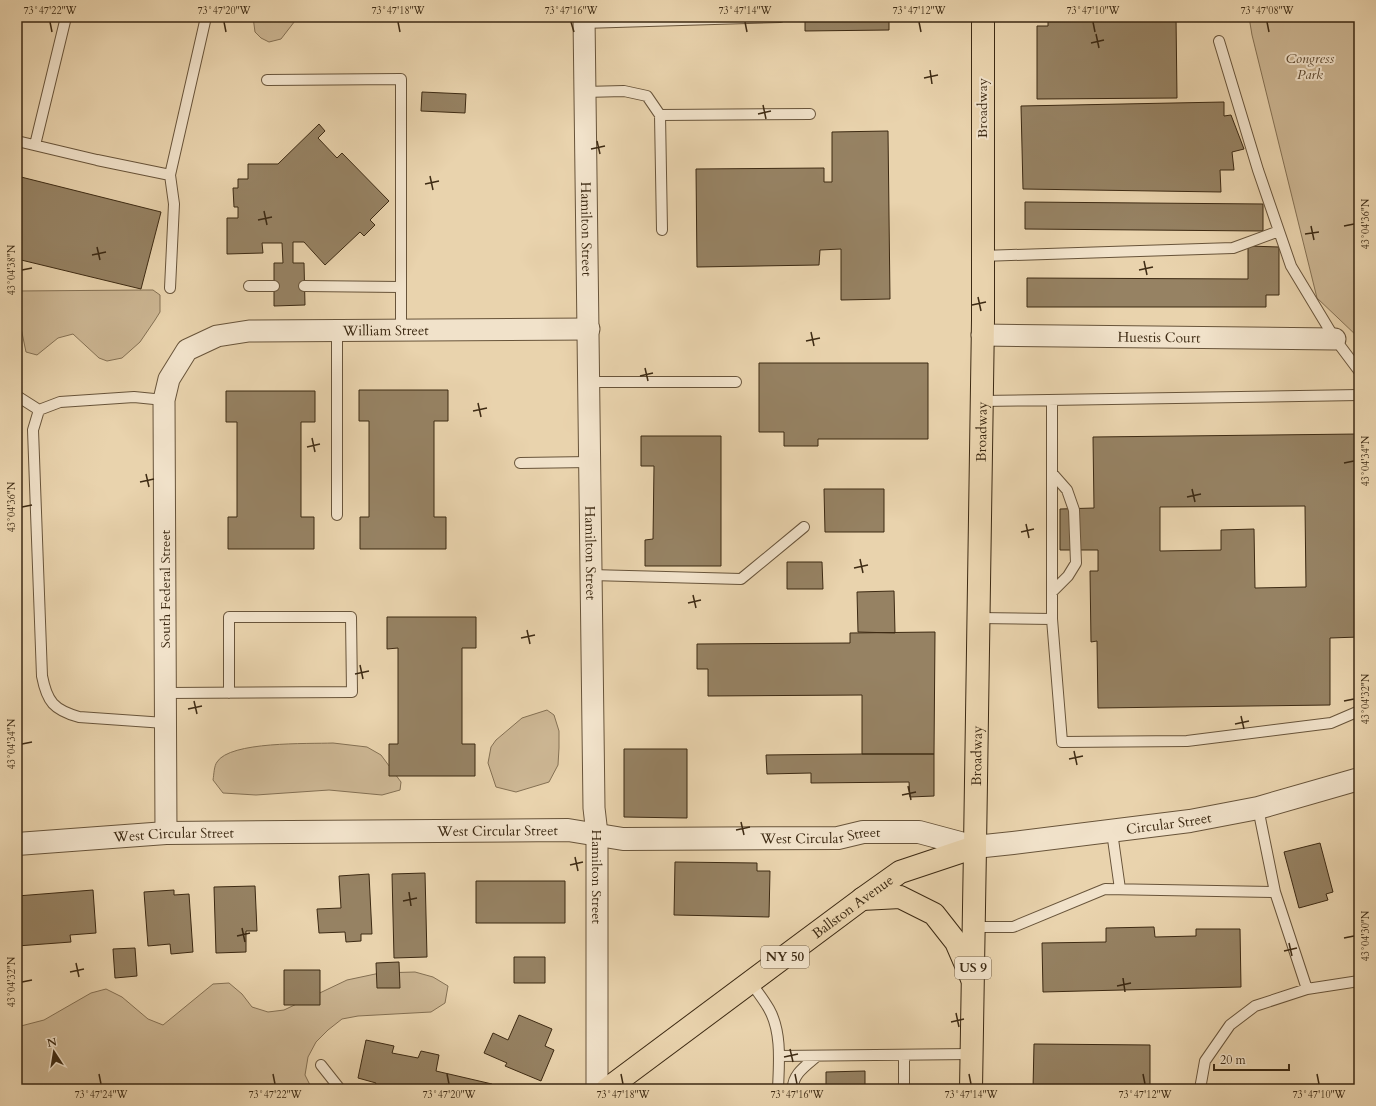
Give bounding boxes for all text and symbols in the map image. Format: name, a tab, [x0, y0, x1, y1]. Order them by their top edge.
text: 73°47'22"W	[23, 4, 78, 18]
text: 73°47'20"W	[197, 4, 252, 18]
text: 73°47'18"W	[371, 4, 426, 18]
text: 73°47'16"W	[544, 4, 599, 18]
text: 73°47'14"W	[718, 4, 773, 18]
text: 73°47'12"W	[892, 4, 947, 18]
text: 73°47'10"W	[1066, 4, 1121, 18]
text: 73°47'08"W	[1240, 4, 1295, 18]
park label: Congress Park	[1286, 49, 1335, 84]
street label: Broadway	[973, 77, 992, 138]
street label: Hamilton Street	[577, 182, 597, 277]
text: 43°04'36"N	[1359, 198, 1373, 249]
text: 43°04'38"N	[5, 244, 19, 295]
street label: William Street	[342, 320, 429, 340]
street label: Huestis Court	[1117, 327, 1201, 347]
street label: Broadway	[971, 401, 991, 462]
text: 43°04'34"N	[1359, 435, 1373, 486]
text: 43°04'36"N	[5, 481, 19, 532]
street label: Hamilton Street	[581, 506, 601, 601]
street label: South Federal Street	[156, 529, 175, 648]
text: 43°04'32"N	[1359, 673, 1373, 724]
text: 43°04'34"N	[5, 718, 19, 769]
street label: Broadway	[966, 725, 986, 786]
street label: Circular Street	[1125, 808, 1214, 838]
street label: West Circular Street	[436, 821, 559, 840]
street label: West Circular Street	[759, 822, 881, 848]
street label: West Circular Street	[112, 823, 235, 846]
street label: Hamilton Street	[588, 829, 607, 925]
street label: Ballston Avenue	[808, 870, 897, 943]
text: 43°04'30"N	[1359, 910, 1373, 961]
road number: NY 50	[761, 946, 809, 968]
text: 43°04'32"N	[5, 956, 19, 1007]
road number: US 9	[955, 957, 991, 979]
north arrow	[34, 1032, 74, 1072]
text: N	[46, 1034, 59, 1051]
scale bar	[1214, 1046, 1289, 1072]
text: 20 m	[1220, 1052, 1247, 1068]
text: 73°47'24"W	[74, 1088, 129, 1102]
text: 73°47'22"W	[248, 1088, 303, 1102]
text: 73°47'20"W	[422, 1088, 477, 1102]
text: 73°47'18"W	[596, 1088, 651, 1102]
text: 73°47'16"W	[770, 1088, 825, 1102]
text: 73°47'14"W	[944, 1088, 999, 1102]
text: 73°47'12"W	[1118, 1088, 1173, 1102]
text: 73°47'10"W	[1292, 1088, 1347, 1102]

